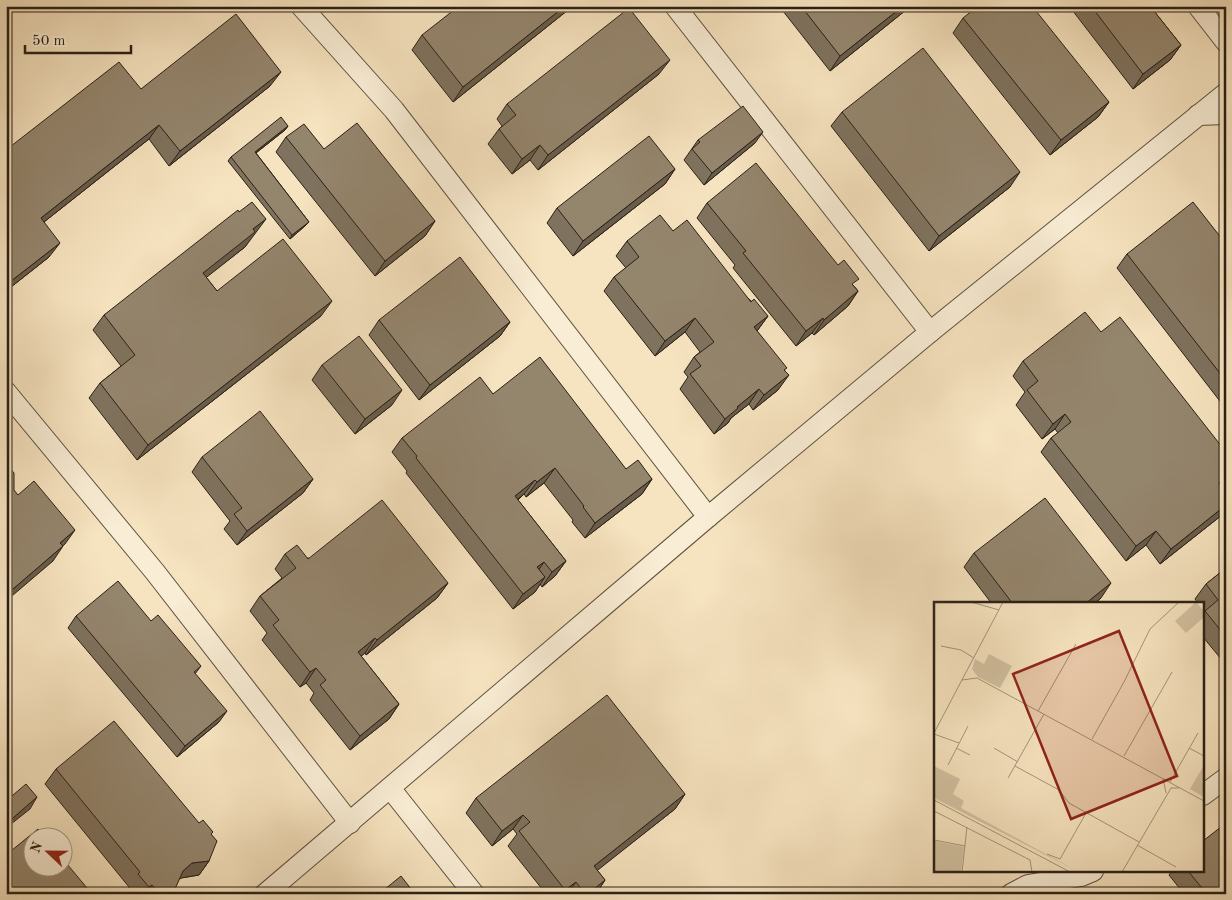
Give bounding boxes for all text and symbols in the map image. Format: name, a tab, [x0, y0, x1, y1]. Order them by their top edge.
scale bar	[25, 22, 131, 54]
text: 50 m	[32, 34, 66, 49]
inset map	[934, 602, 1204, 872]
north arrow	[22, 828, 72, 878]
text: N	[28, 840, 45, 855]

